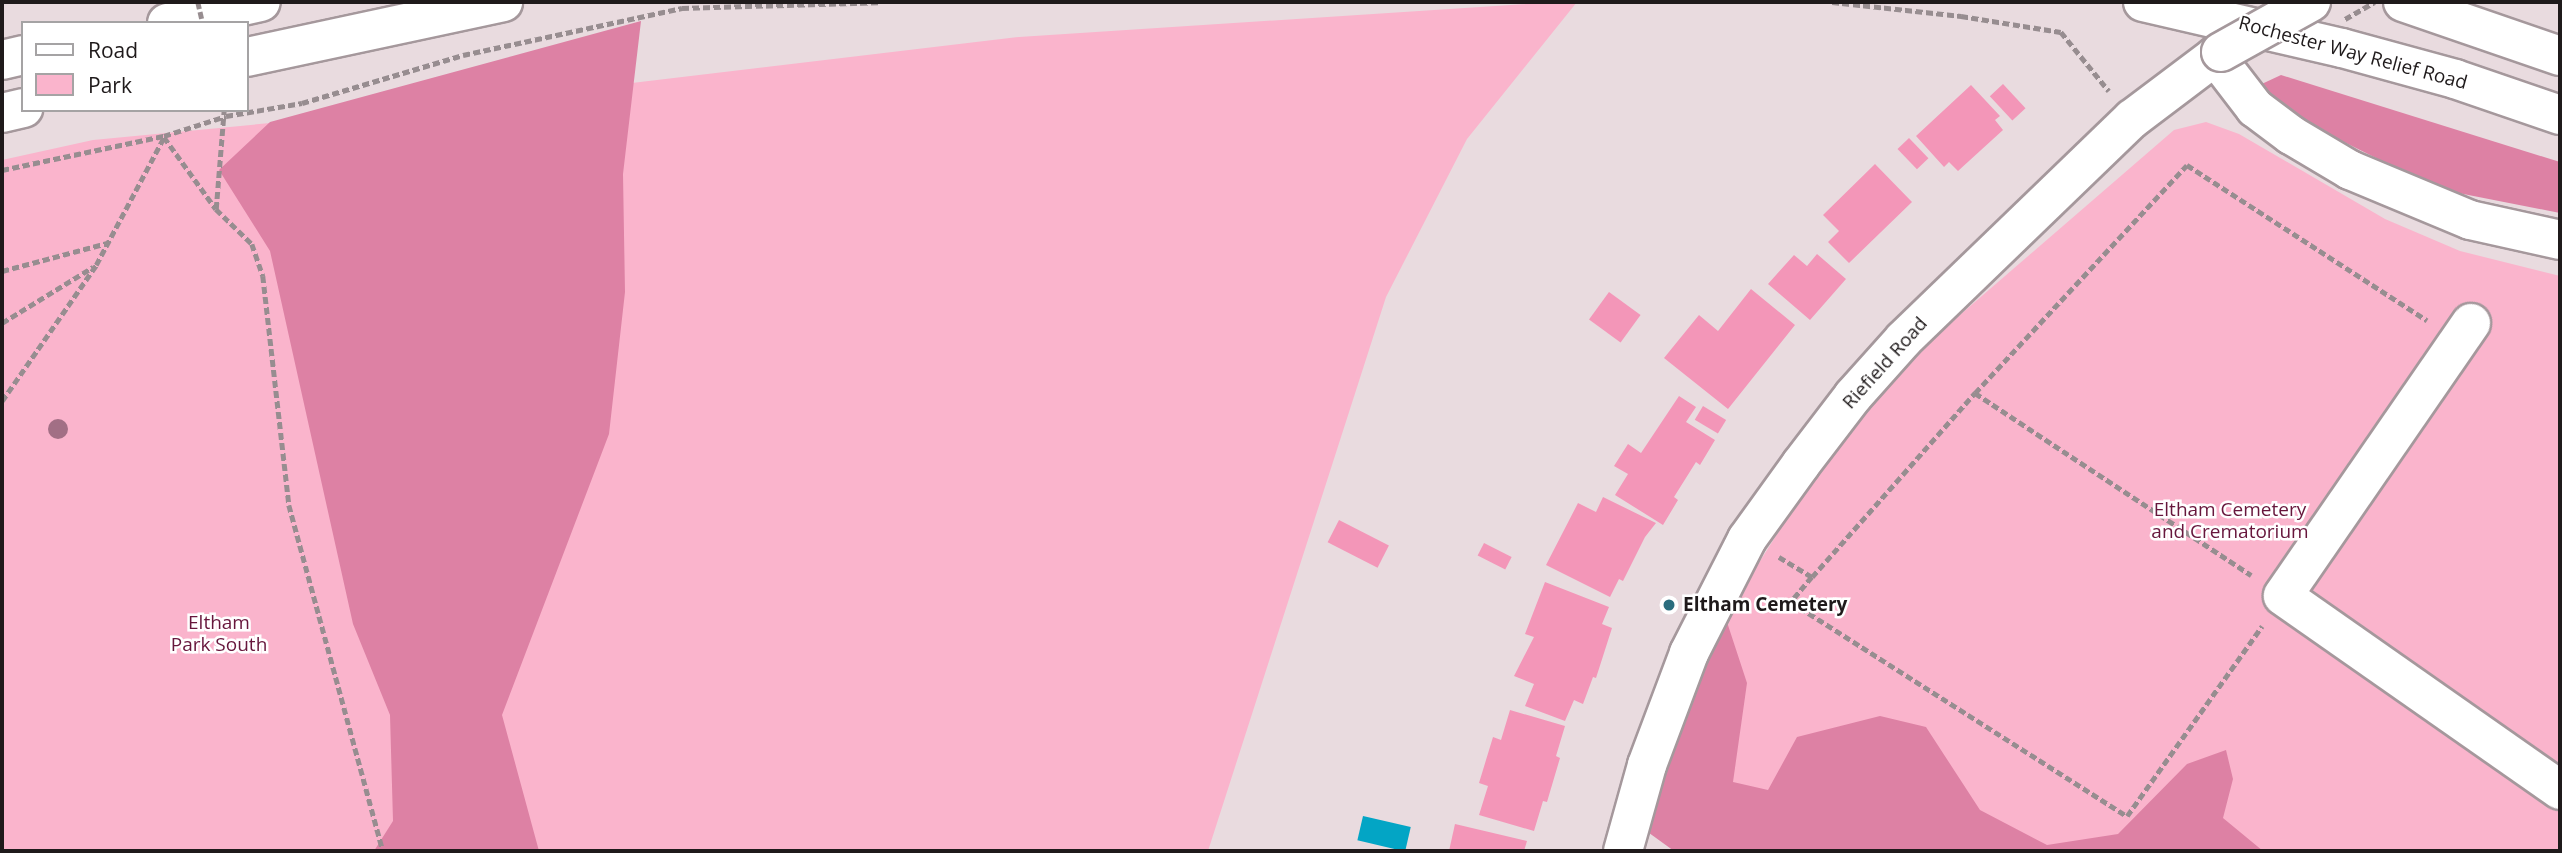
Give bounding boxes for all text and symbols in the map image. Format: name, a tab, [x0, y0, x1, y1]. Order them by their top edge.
street label: Rochester Way Relief Road	[2236, 11, 2470, 95]
legend	[21, 21, 248, 112]
text: Road	[88, 36, 138, 64]
text: Park	[88, 71, 132, 99]
street label: Riefield Road	[1838, 312, 1932, 414]
park label: Eltham Cemetery and Crematorium	[2151, 499, 2309, 543]
place label: Eltham Cemetery	[1683, 594, 1847, 616]
marker: Eltham Cemetery	[1661, 597, 1677, 613]
park label: Eltham Park South	[171, 612, 267, 656]

